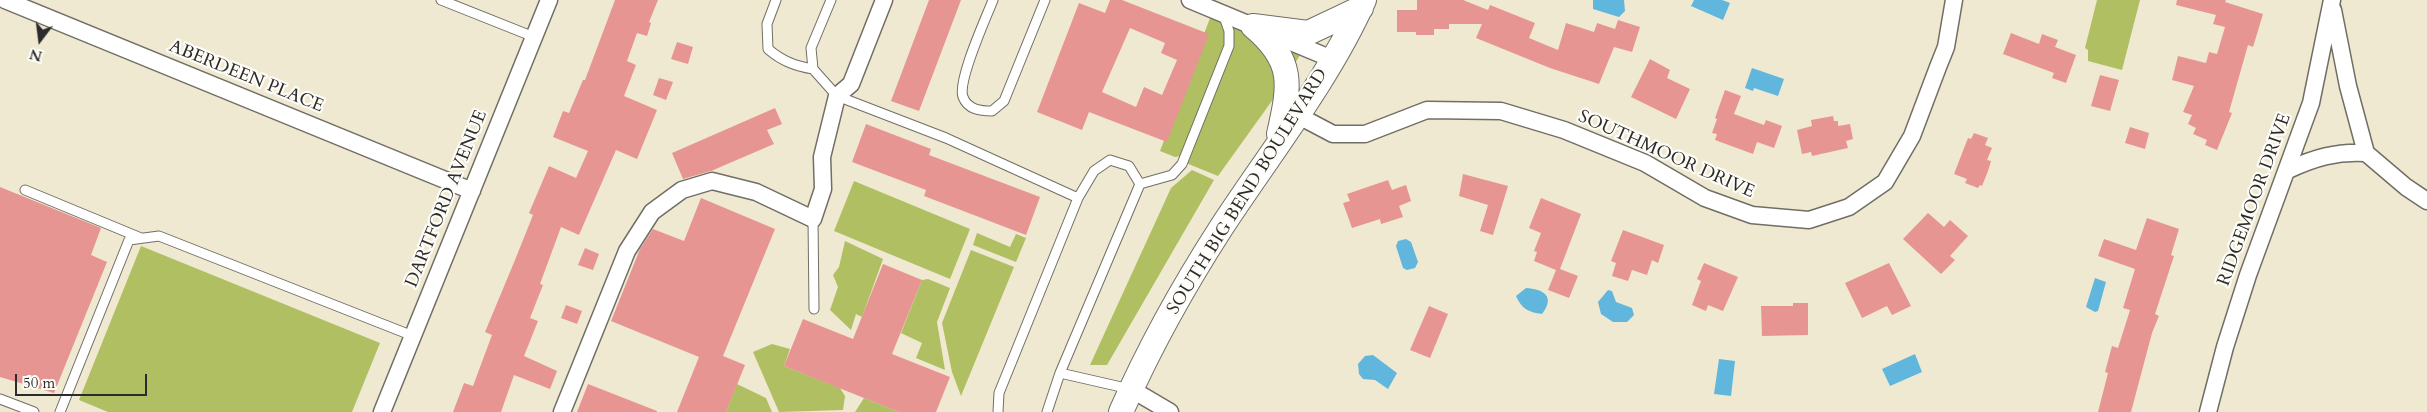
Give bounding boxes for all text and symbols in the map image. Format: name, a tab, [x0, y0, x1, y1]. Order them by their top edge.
north arrow	[15, 15, 65, 65]
street label: ABERDEEN PLACE	[166, 36, 326, 118]
text: N	[28, 44, 44, 66]
street label: SOUTH BIG BEND BOULEVARD	[1163, 65, 1333, 319]
street label: SOUTHMOOR DRIVE	[1575, 106, 1757, 204]
street label: DARTFORD AVENUE	[402, 107, 492, 291]
street label: RIDGEMOOR DRIVE	[2214, 111, 2296, 289]
scale bar	[18, 364, 150, 396]
text: 50 m	[23, 373, 55, 393]

